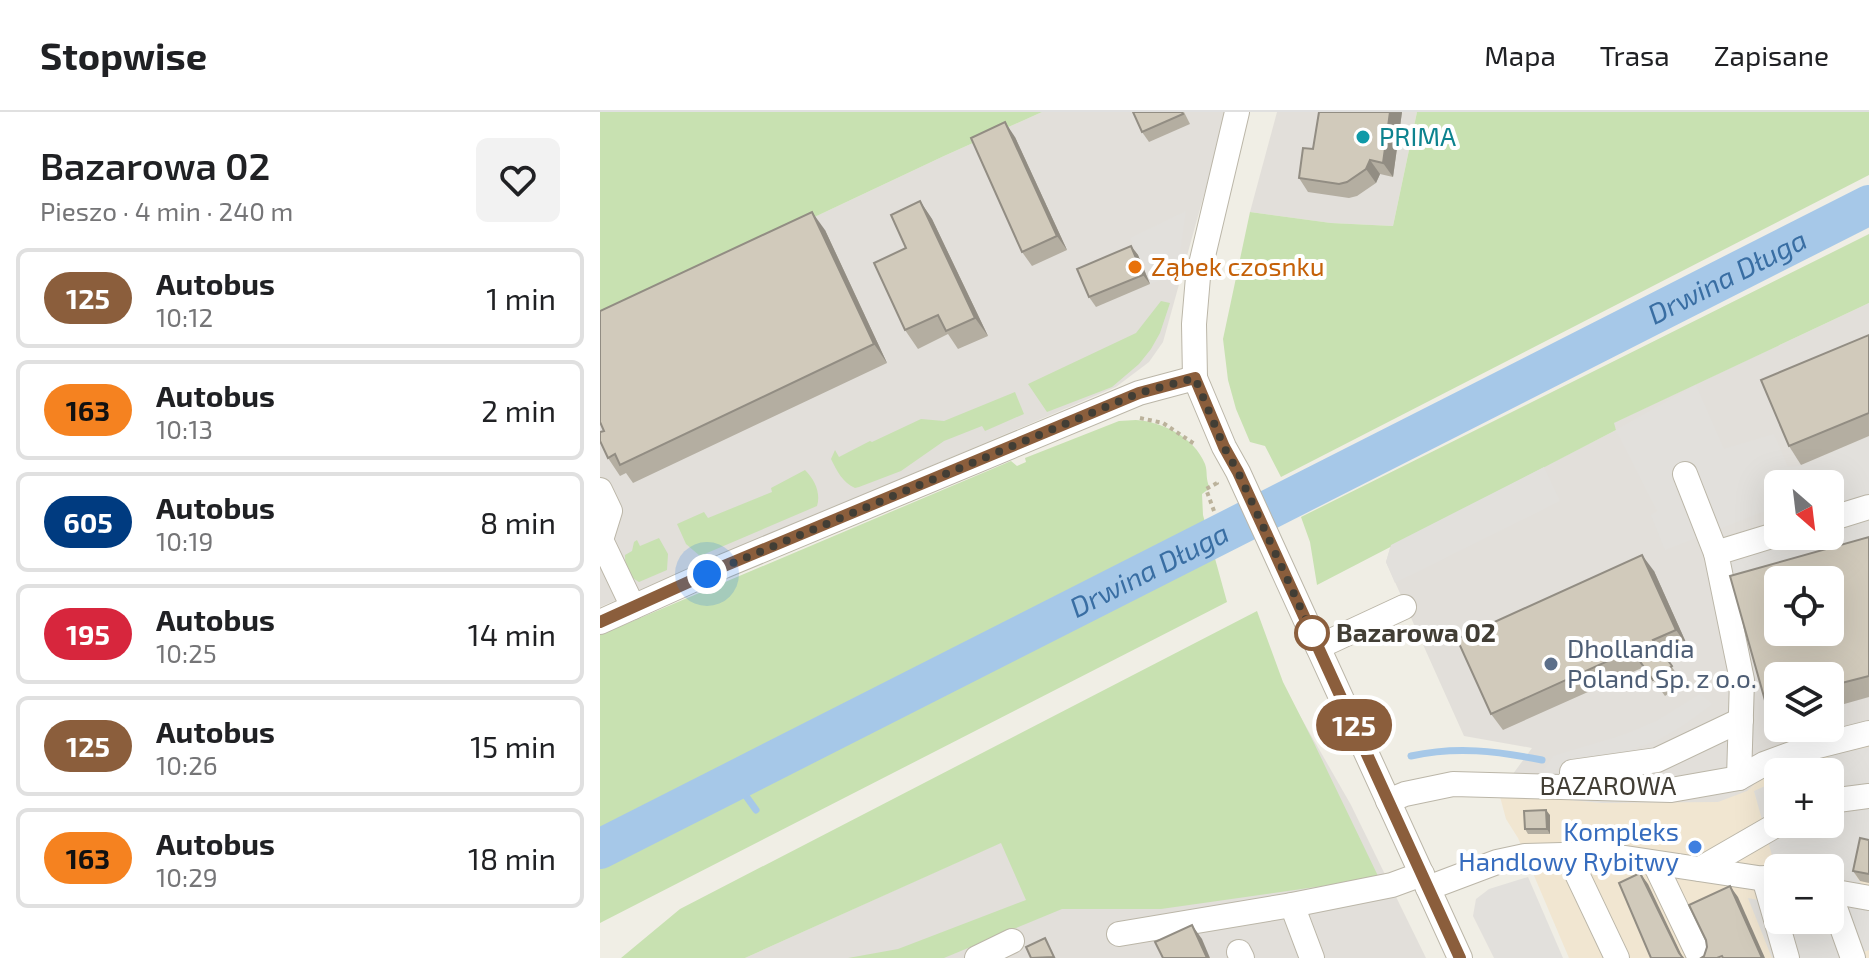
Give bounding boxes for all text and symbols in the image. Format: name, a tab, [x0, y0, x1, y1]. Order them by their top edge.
text: Stopwise	[40, 32, 207, 78]
text: Mapa	[1484, 38, 1556, 72]
text: Trasa	[1600, 38, 1670, 72]
text: Zapisane	[1714, 38, 1829, 72]
place label: PRIMA	[1379, 120, 1456, 151]
marker: PRIMA	[1354, 128, 1372, 146]
button: heart	[476, 138, 560, 222]
text: Bazarowa 02	[40, 142, 270, 188]
text: Pieszo · 4 min · 240 m	[40, 195, 293, 226]
water label: Drwina Długa	[1641, 222, 1812, 331]
place label: Ząbek czosnku	[1151, 250, 1325, 281]
marker: Ząbek czosnku	[1126, 258, 1144, 276]
text: Autobus	[156, 265, 275, 301]
text: 1 min	[486, 280, 556, 316]
text: 125	[66, 281, 110, 315]
text: 10:12	[156, 301, 213, 332]
text: Autobus	[156, 377, 275, 413]
text: 2 min	[481, 392, 556, 428]
text: 163	[66, 393, 110, 427]
text: 10:13	[156, 413, 213, 444]
north arrow	[1764, 470, 1844, 550]
map controls	[1764, 470, 1844, 934]
text: Autobus	[156, 489, 275, 525]
text: 8 min	[480, 504, 556, 540]
text: 605	[63, 505, 113, 539]
water label: Drwina Długa	[1064, 515, 1234, 624]
text: 10:19	[156, 525, 213, 556]
your location	[687, 554, 727, 594]
button: locate	[1764, 566, 1844, 646]
text: Autobus	[156, 601, 275, 637]
text: 14 min	[468, 616, 556, 652]
marker: Bazarowa 02	[1295, 616, 1329, 650]
place label: Bazarowa 02	[1336, 616, 1496, 647]
text: 195	[66, 617, 110, 651]
place label: Dhollandia Poland Sp. z o.o.	[1567, 632, 1757, 693]
text: 10:25	[156, 637, 217, 668]
marker: Dhollandia Poland Sp. z o.o.	[1542, 655, 1560, 673]
button: layers	[1764, 662, 1844, 742]
line badge: 125	[1308, 699, 1400, 751]
text: 125	[1332, 708, 1376, 742]
text: Autobus	[156, 713, 275, 749]
text: 15 min	[470, 728, 556, 764]
text: 125	[66, 729, 110, 763]
text: 10:26	[156, 749, 218, 780]
button: +	[1764, 758, 1844, 838]
street label: BAZAROWA	[1540, 769, 1676, 800]
place label: Kompleks Handlowy Rybitwy	[1458, 815, 1679, 876]
text: Autobus	[156, 825, 275, 861]
marker: Kompleks Handlowy Rybitwy	[1686, 838, 1704, 856]
text: 18 min	[468, 840, 556, 876]
text: 163	[66, 841, 110, 875]
button: −	[1764, 854, 1844, 934]
text: 10:29	[156, 861, 218, 892]

